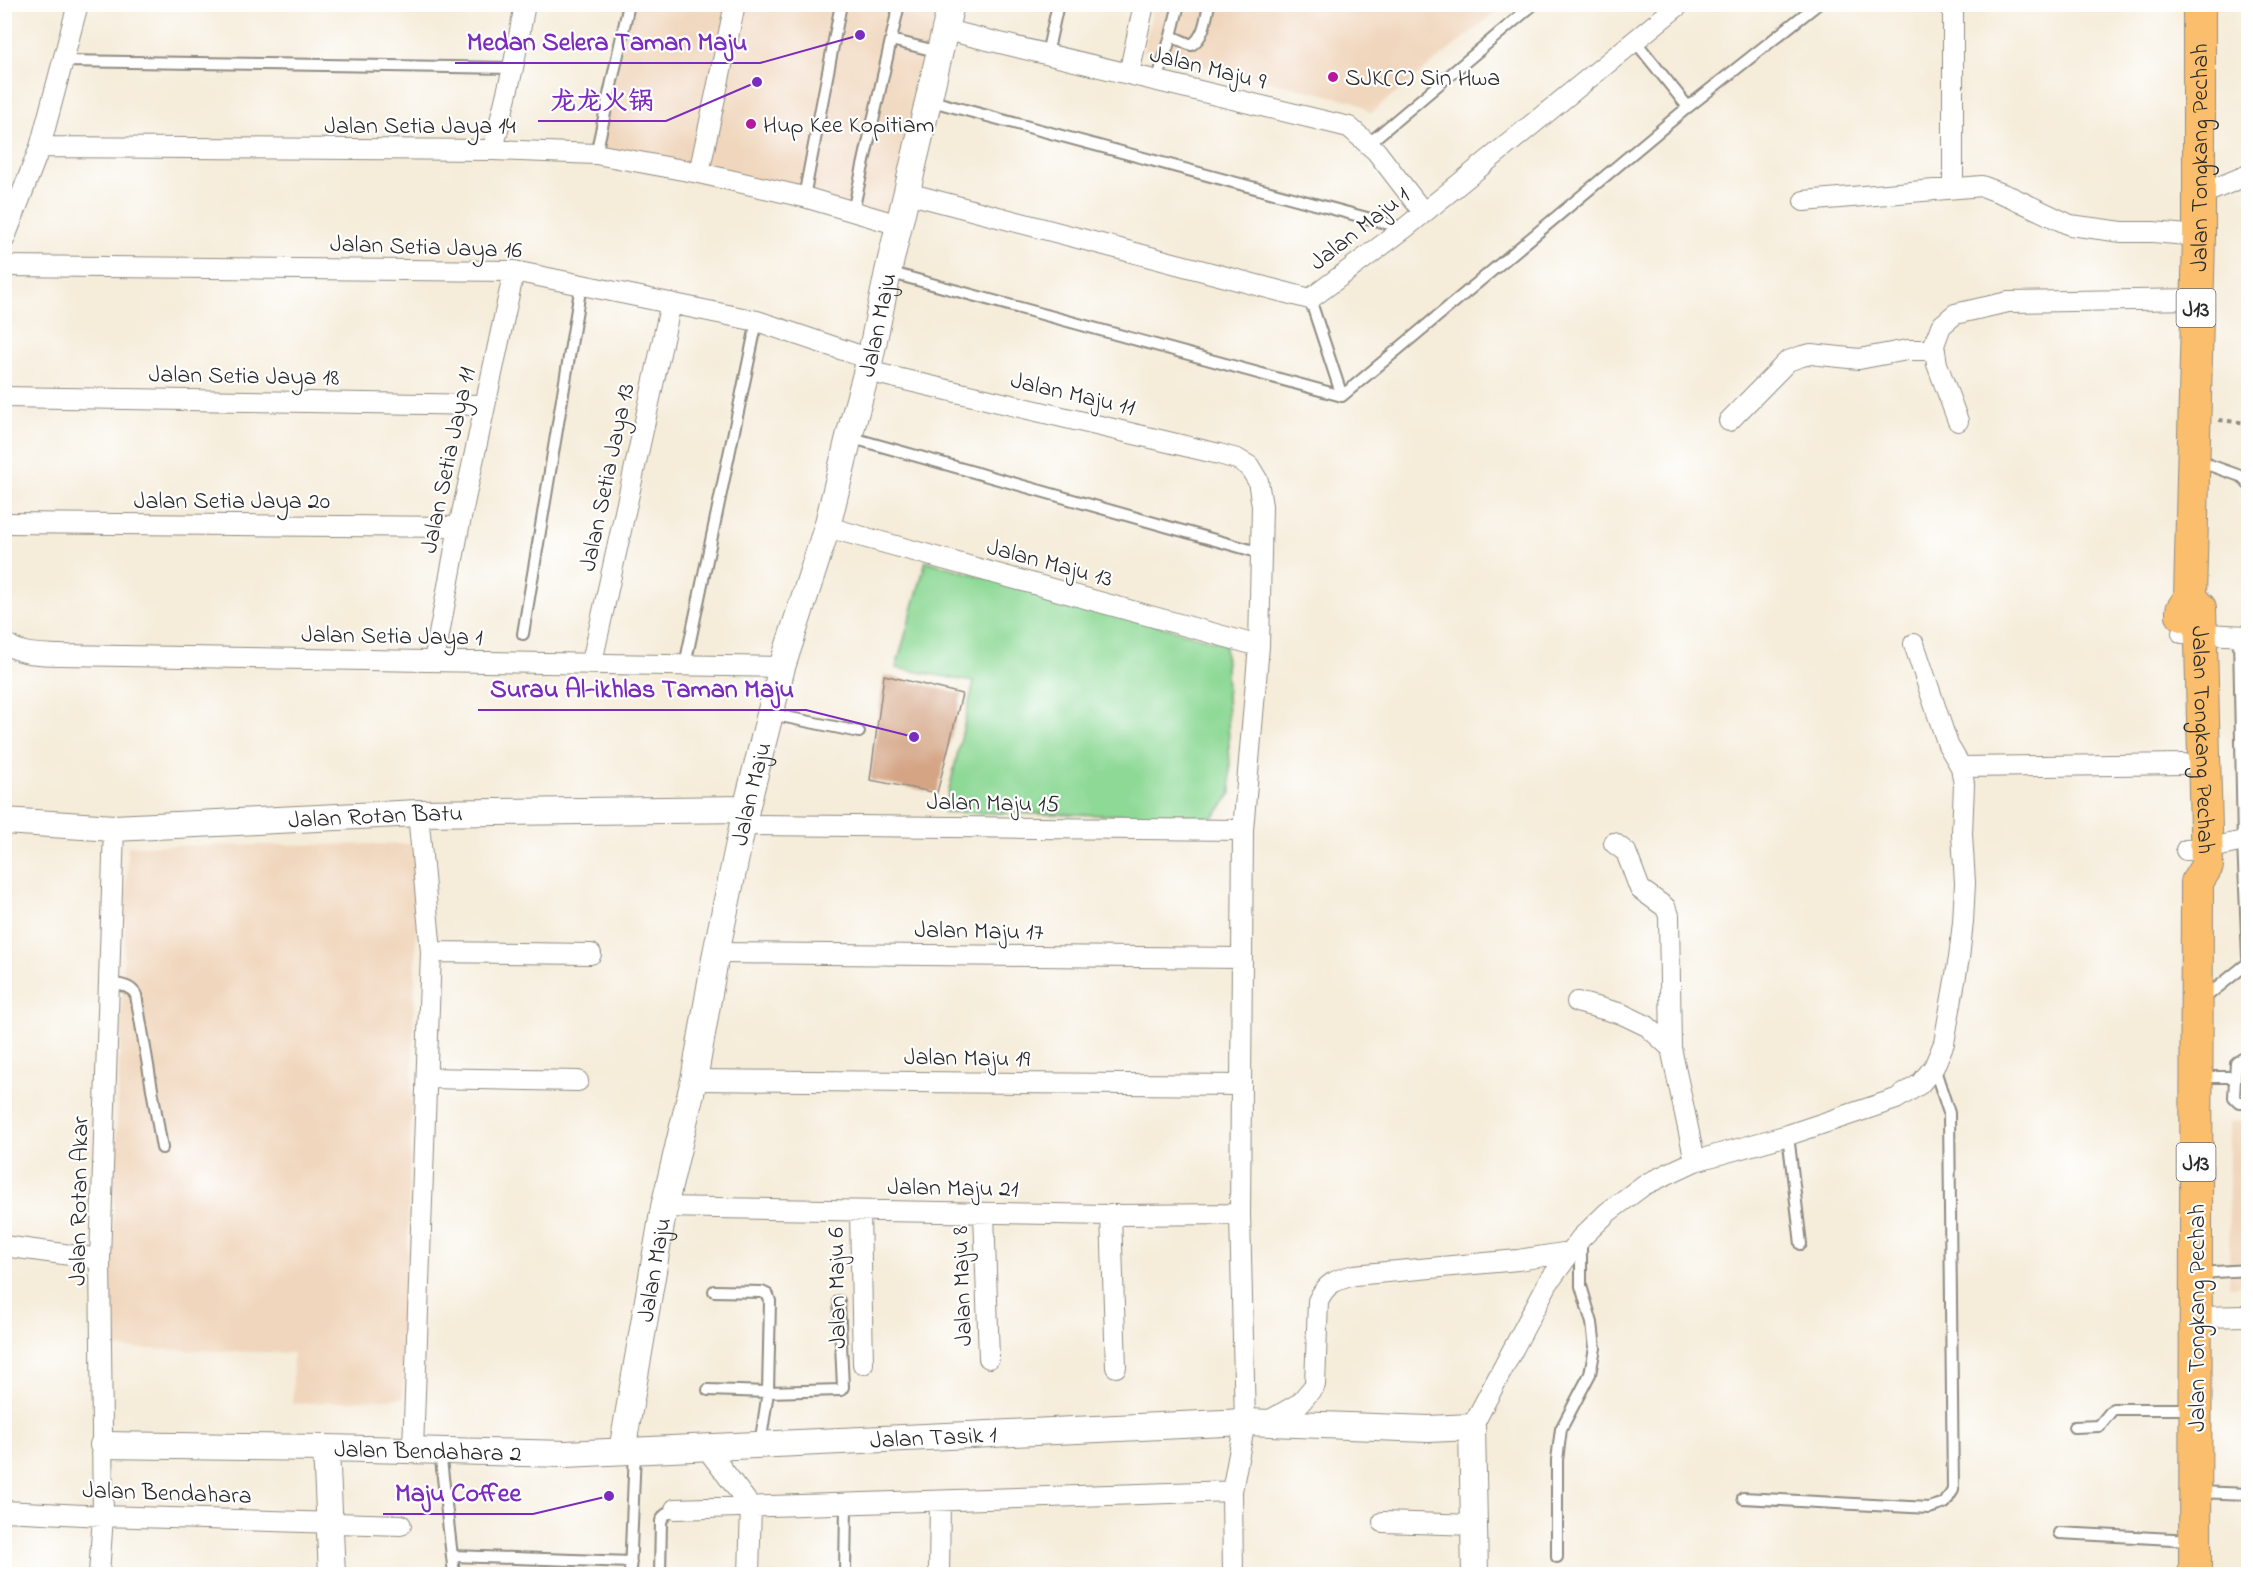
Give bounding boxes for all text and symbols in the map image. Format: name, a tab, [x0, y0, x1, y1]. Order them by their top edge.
callout: Medan Selera Taman Maju	[455, 19, 760, 63]
text: Medan Selera Taman Maju	[467, 25, 748, 63]
street label: Jalan Maju 9	[1146, 38, 1270, 101]
street label: Jalan Tongkang Pechah	[2183, 43, 2219, 272]
place label: SJK(C) Sin Hwa	[1345, 62, 1500, 97]
marker: SJK(C) Sin Hwa	[1326, 70, 1340, 84]
callout: 龙龙火锅	[538, 77, 666, 121]
text: 龙龙火锅	[550, 84, 654, 122]
place label: Hup Kee Kopitiam	[763, 109, 934, 144]
street label: Jalan Setia Jaya 14	[324, 110, 516, 146]
marker: Hup Kee Kopitiam	[744, 117, 758, 131]
street label: Jalan Maju 1	[1303, 179, 1419, 280]
street label: Jalan Setia Jaya 16	[329, 228, 523, 270]
street label: Jalan Maju	[851, 270, 907, 381]
road number: J13	[2176, 289, 2216, 327]
street label: Jalan Setia Jaya 18	[148, 358, 340, 398]
street label: Jalan Setia Jaya 11	[413, 364, 487, 557]
street label: Jalan Maju 11	[1007, 364, 1138, 427]
street label: Jalan Setia Jaya 13	[571, 380, 646, 575]
street label: Jalan Setia Jaya 20	[134, 485, 330, 521]
street label: Jalan Maju 13	[983, 531, 1116, 598]
street label: Jalan Setia Jaya 1	[301, 618, 483, 658]
street label: Jalan Tongkang Pechah	[2180, 625, 2222, 854]
callout: Surau Al-ikhlas Taman Maju	[478, 666, 806, 710]
text: Surau Al-ikhlas Taman Maju	[490, 672, 794, 710]
street label: Jalan Maju	[724, 739, 782, 849]
street label: Jalan Maju 15	[926, 786, 1060, 823]
street label: Jalan Rotan Batu	[287, 797, 463, 839]
street label: Jalan Maju 17	[914, 914, 1044, 951]
street label: Jalan Maju 19	[903, 1041, 1031, 1078]
street label: Jalan Rotan Akar	[62, 1115, 99, 1286]
road number: J13	[2176, 1143, 2216, 1181]
street label: Jalan Maju 21	[887, 1171, 1019, 1208]
street label: Jalan Tongkang Pechah	[2181, 1204, 2216, 1432]
street label: Jalan Maju	[629, 1215, 682, 1325]
street label: Jalan Maju 8	[944, 1225, 983, 1347]
street label: Jalan Maju 6	[820, 1226, 857, 1349]
street label: Jalan Tasik 1	[869, 1419, 998, 1460]
street label: Jalan Bendahara 2	[334, 1433, 522, 1473]
callout: Maju Coffee	[383, 1470, 533, 1514]
street label: Jalan Bendahara	[82, 1474, 252, 1515]
text: Maju Coffee	[395, 1476, 522, 1514]

